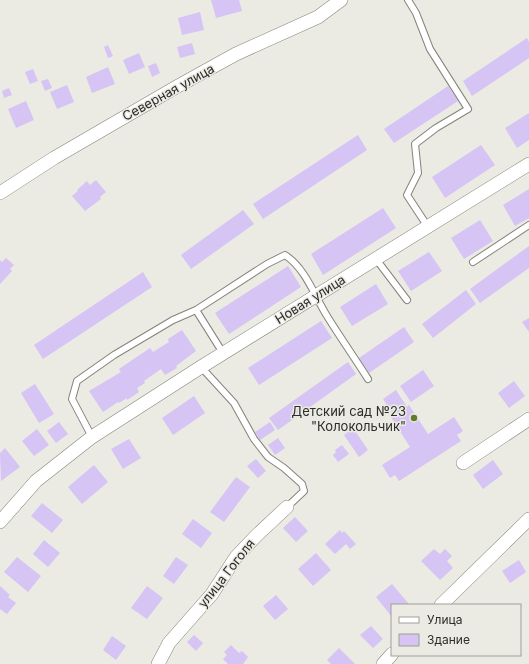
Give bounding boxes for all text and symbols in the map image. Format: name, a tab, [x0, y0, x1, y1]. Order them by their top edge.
street label: Северная улица	[119, 60, 217, 124]
street label: Новая улица	[272, 271, 348, 327]
place label: Детский сад №23 "Колокольчик"	[292, 403, 406, 434]
marker: Детский сад №23 "Колокольчик"	[409, 413, 419, 423]
street label: улица Гоголя	[194, 535, 258, 611]
legend	[391, 604, 521, 656]
text: Улица	[427, 612, 462, 627]
text: Здание	[427, 632, 470, 647]

